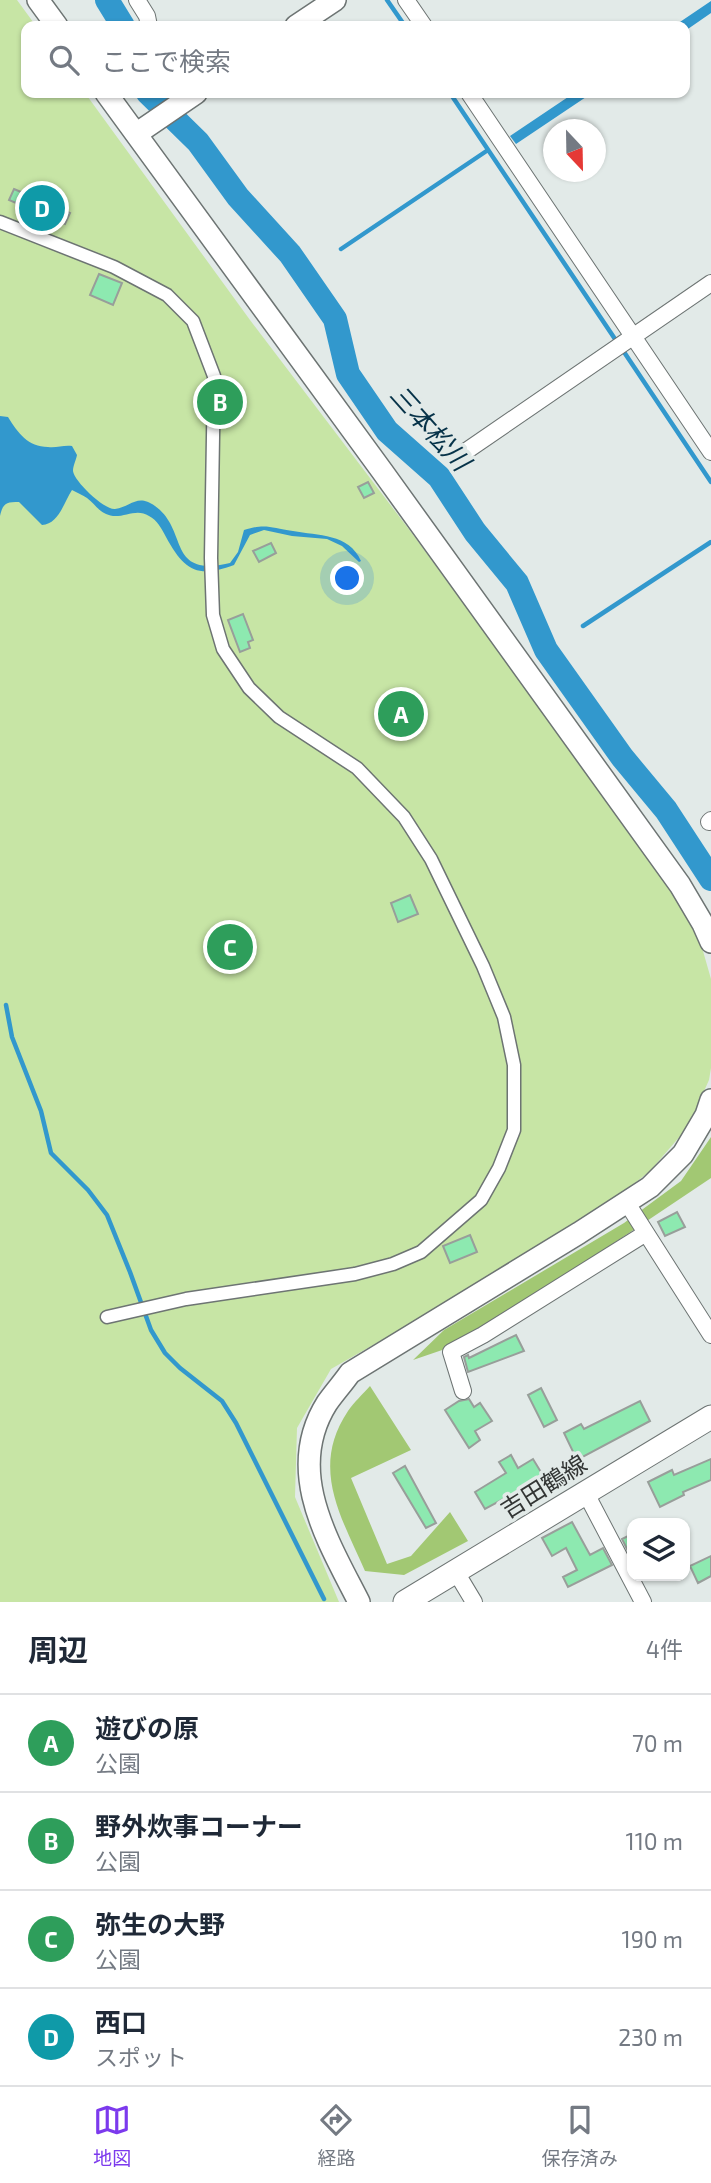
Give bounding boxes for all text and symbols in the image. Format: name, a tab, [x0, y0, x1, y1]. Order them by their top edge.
search box	[21, 21, 690, 98]
icon: search	[45, 41, 83, 79]
text: ここで検索	[101, 45, 231, 76]
north arrow	[543, 119, 606, 182]
pin: D	[19, 182, 65, 234]
pin: B	[197, 376, 243, 428]
water label: 三本松川	[385, 378, 479, 478]
your location	[330, 561, 364, 595]
pin: A	[378, 688, 424, 740]
pin: C	[207, 921, 253, 973]
street label: 吉田鶴線	[495, 1448, 592, 1523]
map controls	[627, 1518, 690, 1581]
button: layers	[627, 1518, 690, 1581]
text: 周辺	[28, 1631, 88, 1667]
text: 4件	[646, 1635, 683, 1663]
text: 遊びの原	[95, 1712, 199, 1743]
text: A	[43, 1729, 59, 1757]
text: 70 m	[632, 1729, 683, 1757]
text: 公園	[95, 1749, 141, 1777]
text: 野外炊事コーナー	[95, 1810, 303, 1841]
text: B	[44, 1827, 58, 1855]
text: 110 m	[626, 1827, 683, 1855]
text: 公園	[95, 1847, 141, 1875]
text: 弥生の大野	[95, 1908, 225, 1939]
text: C	[44, 1925, 58, 1953]
text: 190 m	[622, 1925, 683, 1953]
text: 公園	[95, 1945, 141, 1973]
text: 西口	[95, 2006, 147, 2037]
text: D	[43, 2023, 59, 2051]
text: 230 m	[618, 2023, 683, 2051]
text: スポット	[95, 2043, 187, 2071]
tab: 地図	[93, 2101, 131, 2170]
tab: 経路	[317, 2101, 356, 2170]
tab: 保存済み	[542, 2101, 618, 2170]

